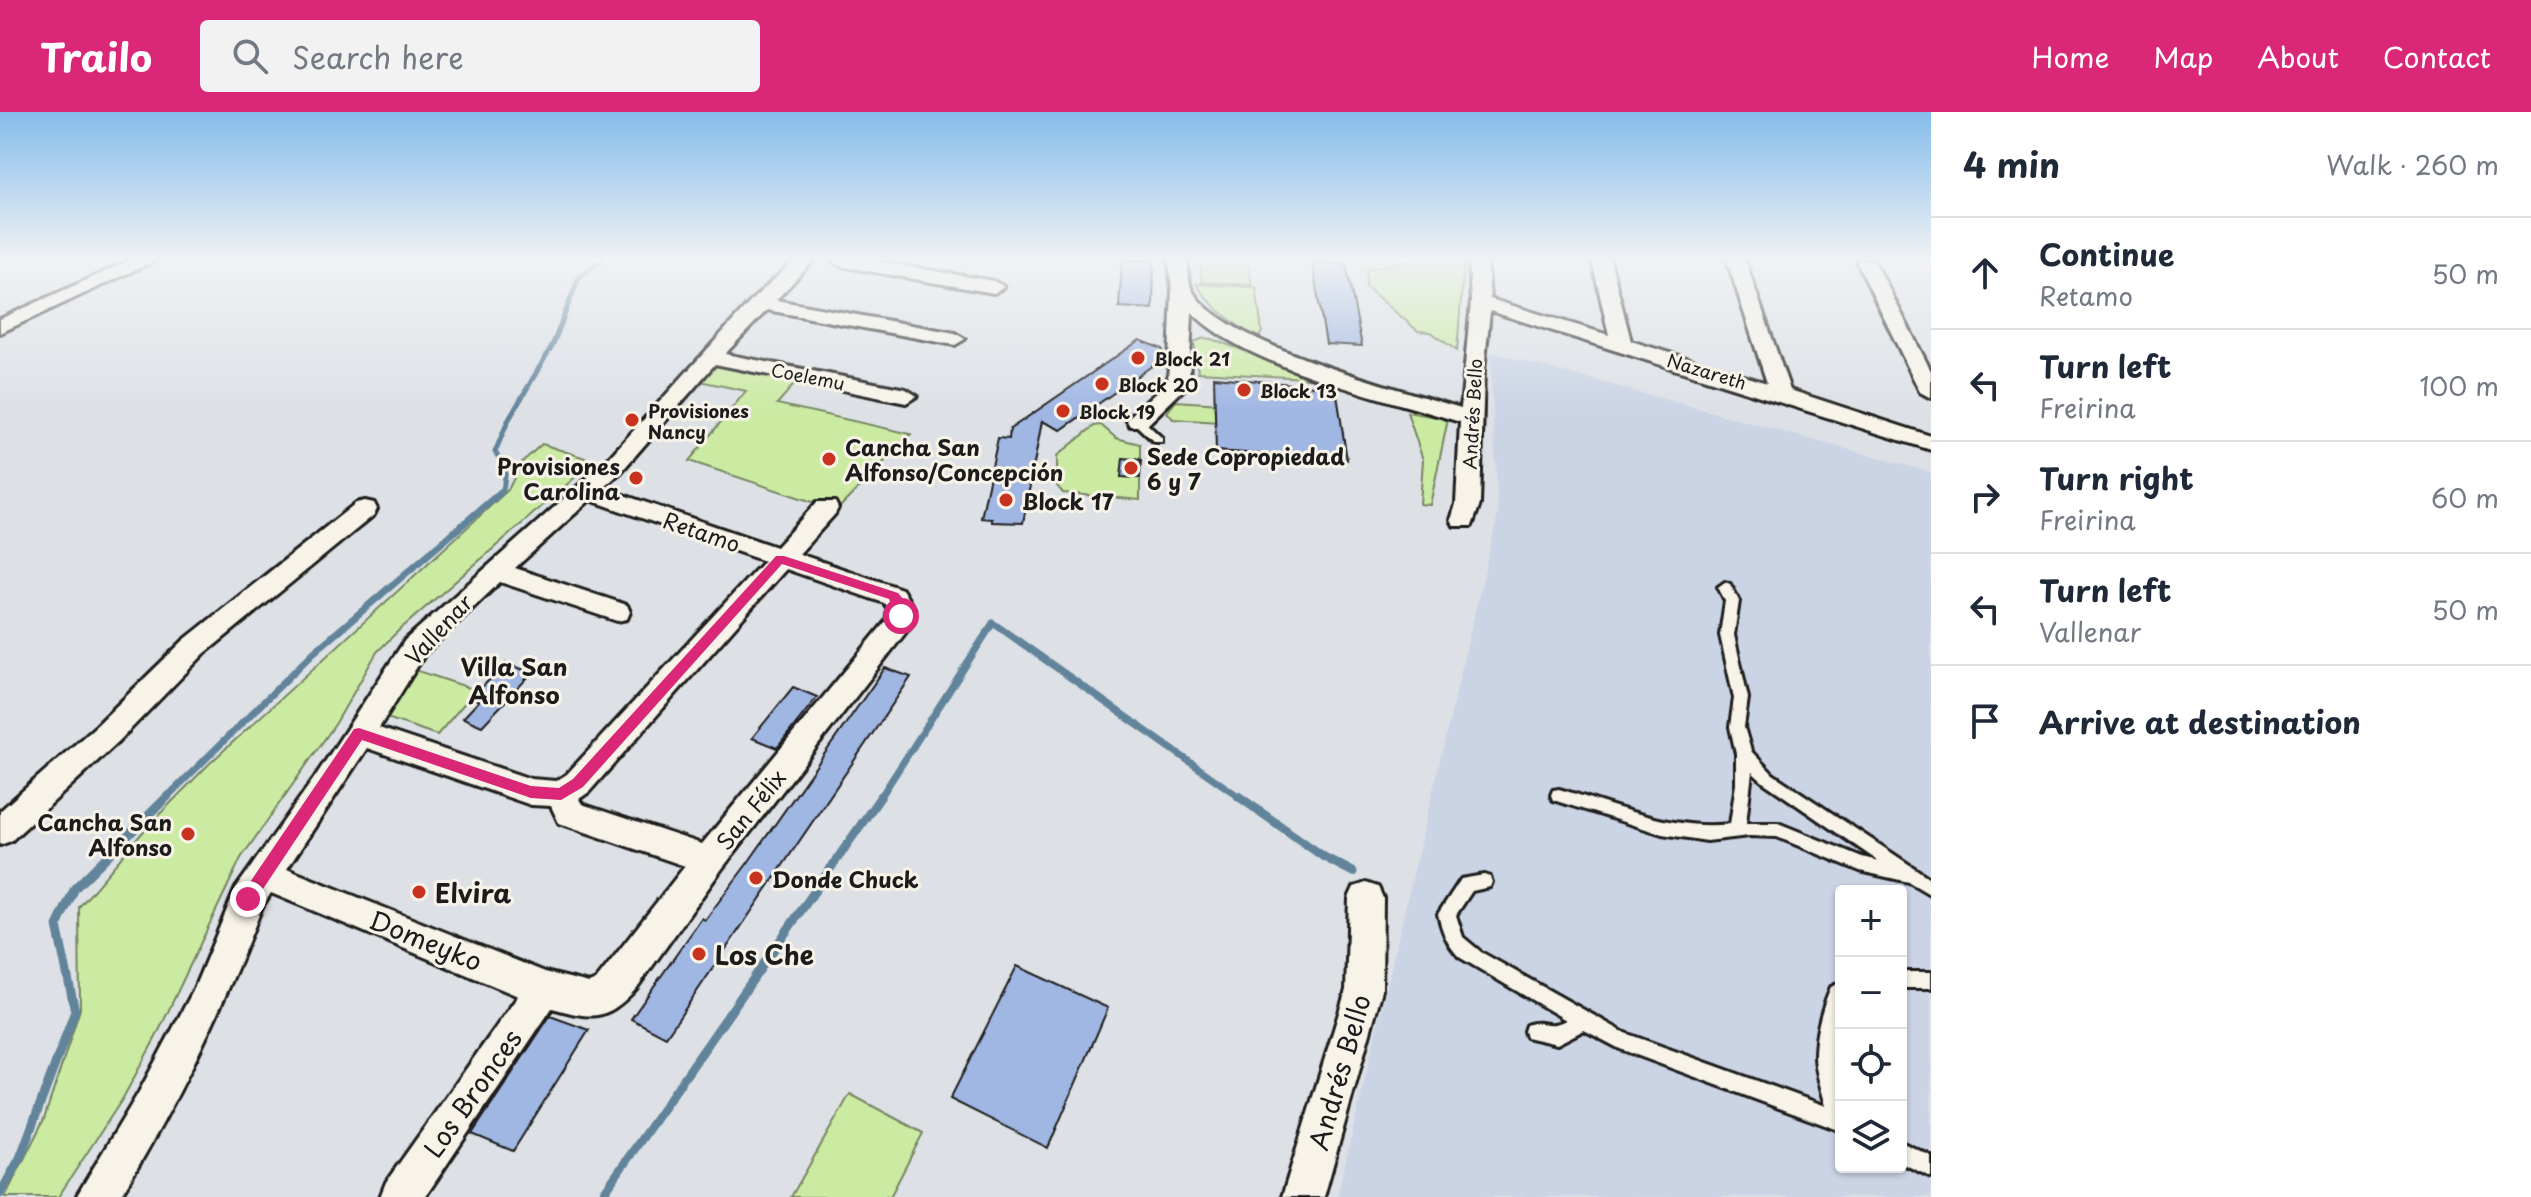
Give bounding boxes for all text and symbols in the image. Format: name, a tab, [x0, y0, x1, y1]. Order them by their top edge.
search box	[200, 20, 760, 92]
text: Trailo	[40, 28, 152, 85]
icon: search	[228, 34, 272, 78]
text: Search here	[292, 34, 464, 79]
text: Home	[2031, 35, 2109, 78]
text: Map	[2153, 35, 2213, 78]
text: About	[2257, 35, 2339, 78]
text: Contact	[2383, 35, 2491, 78]
text: 4 min	[1963, 138, 2060, 190]
text: Walk · 260 m	[2326, 145, 2499, 184]
text: Continue	[2039, 231, 2174, 276]
icon: ahead	[1963, 251, 2007, 295]
text: 50 m	[2432, 254, 2499, 293]
text: Retamo	[2039, 276, 2133, 315]
text: Turn left	[2039, 343, 2171, 388]
place label: Block 21	[1154, 345, 1230, 372]
street label: Nazareth	[1664, 346, 1750, 396]
marker: Block 21	[1129, 349, 1147, 367]
street label: Coelemu	[769, 356, 847, 396]
street label: Andrés Bello	[1456, 358, 1488, 470]
icon: left	[1963, 363, 2007, 407]
text: 100 m	[2419, 366, 2499, 405]
place label: Block 20	[1118, 371, 1198, 398]
marker: Block 20	[1093, 375, 1111, 393]
place label: Block 13	[1260, 377, 1337, 404]
marker: Block 13	[1235, 381, 1253, 399]
text: Freirina	[2039, 388, 2136, 427]
place label: Provisiones Nancy	[648, 397, 749, 445]
place label: Block 19	[1079, 398, 1156, 425]
marker: Block 19	[1054, 402, 1072, 420]
marker: Provisiones Nancy	[623, 411, 641, 429]
place label: Cancha San Alfonso/Concepción	[845, 430, 1063, 488]
place label: Sede Copropiedad 6 y 7	[1147, 439, 1345, 497]
place label: Provisiones Carolina	[497, 449, 621, 507]
marker: Cancha San Alfonso/Concepción	[820, 450, 838, 468]
text: Turn right	[2039, 455, 2194, 500]
marker: Sede Copropiedad 6 y 7	[1122, 459, 1140, 477]
marker: Provisiones Carolina	[627, 469, 645, 487]
icon: right	[1963, 475, 2007, 519]
text: 60 m	[2431, 478, 2499, 517]
place label: Block 17	[1022, 484, 1114, 517]
marker: Block 17	[997, 491, 1015, 509]
text: Freirina	[2039, 500, 2136, 539]
street label: Retamo	[659, 502, 745, 560]
text: Turn left	[2039, 567, 2171, 612]
street label: Vallenar	[396, 586, 480, 672]
icon: left	[1963, 587, 2007, 631]
text: 50 m	[2432, 590, 2499, 629]
route start	[883, 598, 919, 634]
text: Vallenar	[2039, 612, 2141, 651]
district label: Villa San Alfonso	[461, 648, 567, 712]
icon: arrive	[1963, 699, 2007, 743]
text: Arrive at destination	[2039, 699, 2361, 744]
street label: San Félix	[707, 762, 793, 856]
place label: Cancha San Alfonso	[37, 805, 172, 863]
marker: Cancha San Alfonso	[179, 825, 197, 843]
place label: Donde Chuck	[772, 862, 919, 895]
marker: Donde Chuck	[747, 869, 765, 887]
place label: Elvira	[435, 873, 511, 912]
route end	[230, 881, 266, 917]
marker: Elvira	[410, 883, 428, 901]
map controls	[1835, 885, 1907, 1173]
button: +	[1835, 885, 1907, 957]
street label: Domeyko	[364, 900, 488, 980]
place label: Los Che	[715, 935, 814, 974]
marker: Los Che	[690, 945, 708, 963]
button: −	[1835, 957, 1907, 1029]
street label: Andrés Bello	[1298, 990, 1380, 1154]
street label: Los Bronces	[413, 1021, 531, 1165]
button: locate	[1835, 1029, 1907, 1101]
button: layers	[1835, 1101, 1907, 1173]

